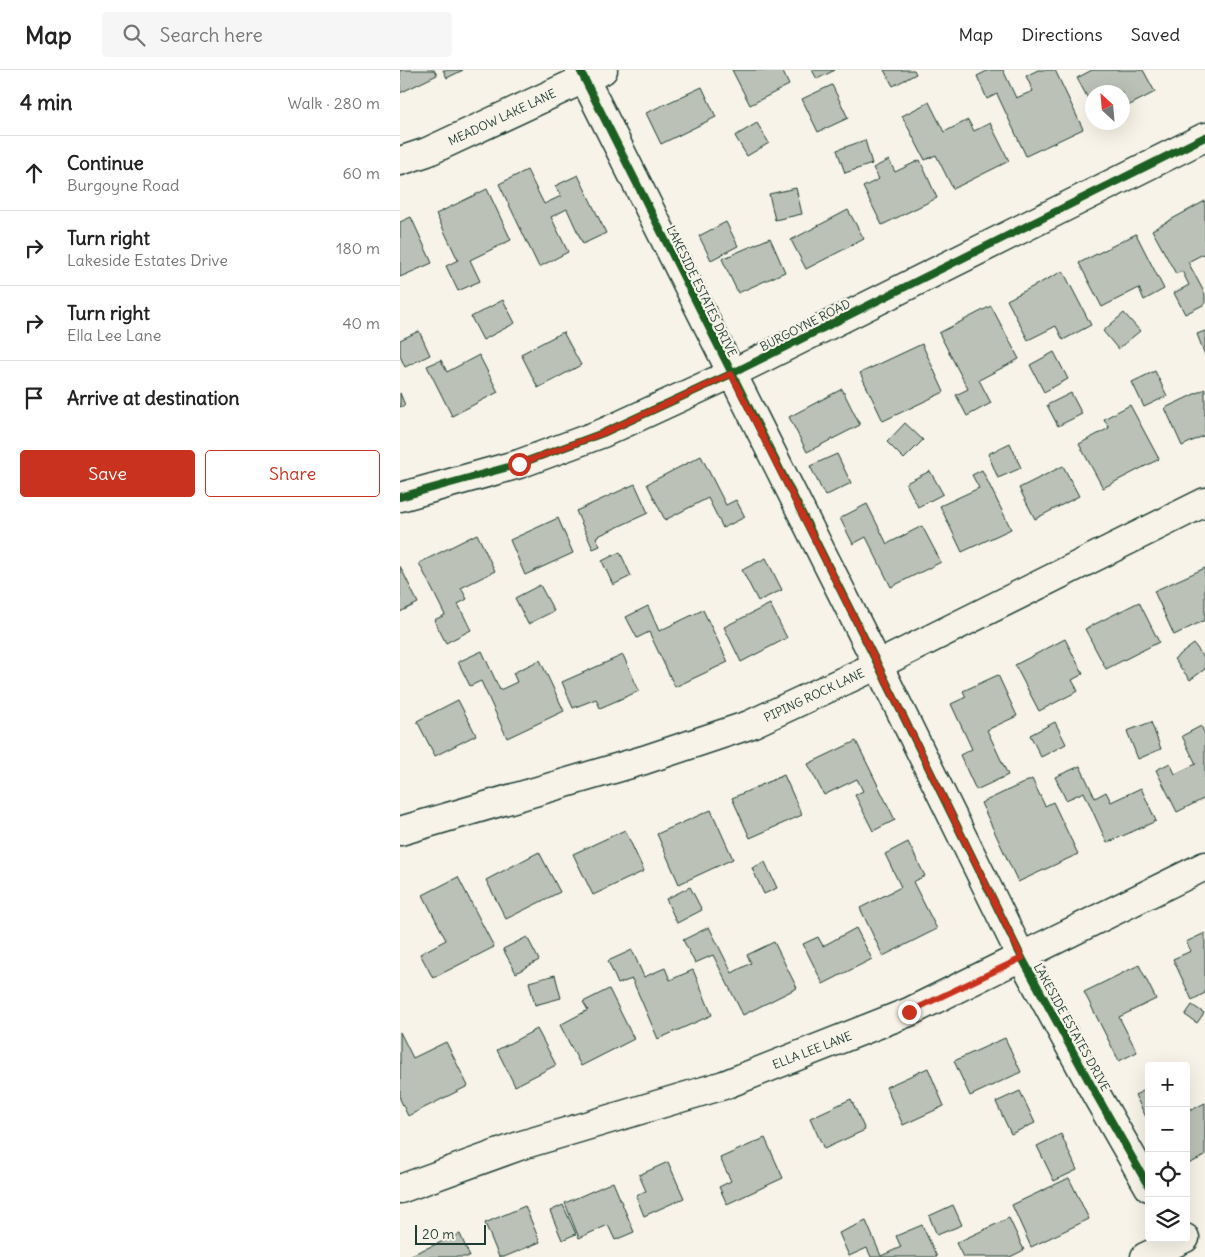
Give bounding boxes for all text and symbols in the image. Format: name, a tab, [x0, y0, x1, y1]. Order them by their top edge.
search box	[102, 12, 452, 57]
text: Map	[25, 20, 72, 50]
icon: search	[120, 21, 148, 49]
text: Search here	[160, 23, 263, 47]
text: Map	[958, 23, 993, 46]
text: Directions	[1021, 23, 1103, 46]
text: Saved	[1131, 23, 1180, 46]
street label: MEADOW LAKE LANE	[446, 85, 558, 149]
north arrow	[1085, 85, 1130, 130]
text: 4 min	[20, 89, 72, 116]
text: Walk · 280 m	[288, 93, 380, 113]
text: Continue	[67, 151, 144, 175]
icon: ahead	[20, 159, 48, 187]
text: 60 m	[342, 163, 380, 183]
text: Burgoyne Road	[67, 175, 179, 195]
street label: LAKESIDE ESTATES DRIVE	[664, 223, 740, 359]
text: Turn right	[67, 226, 150, 250]
icon: right	[20, 234, 48, 262]
text: 180 m	[336, 238, 380, 258]
text: Lakeside Estates Drive	[67, 250, 228, 270]
street label: BURGOYNE ROAD	[757, 296, 853, 354]
text: Turn right	[67, 301, 150, 325]
icon: right	[20, 309, 48, 337]
text: 40 m	[342, 313, 380, 333]
text: Ella Lee Lane	[67, 325, 161, 345]
icon: arrive	[20, 384, 48, 412]
text: Arrive at destination	[67, 386, 240, 410]
button: Save	[20, 450, 195, 497]
button: Share	[205, 450, 380, 497]
route start	[508, 453, 531, 476]
street label: PIPING ROCK LANE	[761, 665, 867, 725]
street label: LAKESIDE ESTATES DRIVE	[1030, 960, 1114, 1094]
route end	[898, 1001, 921, 1024]
street label: ELLA LEE LANE	[770, 1028, 854, 1072]
map controls	[1145, 1062, 1190, 1242]
button: +	[1145, 1062, 1190, 1107]
button: −	[1145, 1107, 1190, 1152]
button: locate	[1145, 1152, 1190, 1197]
button: layers	[1145, 1197, 1190, 1242]
scale bar	[415, 1222, 486, 1245]
text: 20 m	[422, 1225, 455, 1243]

